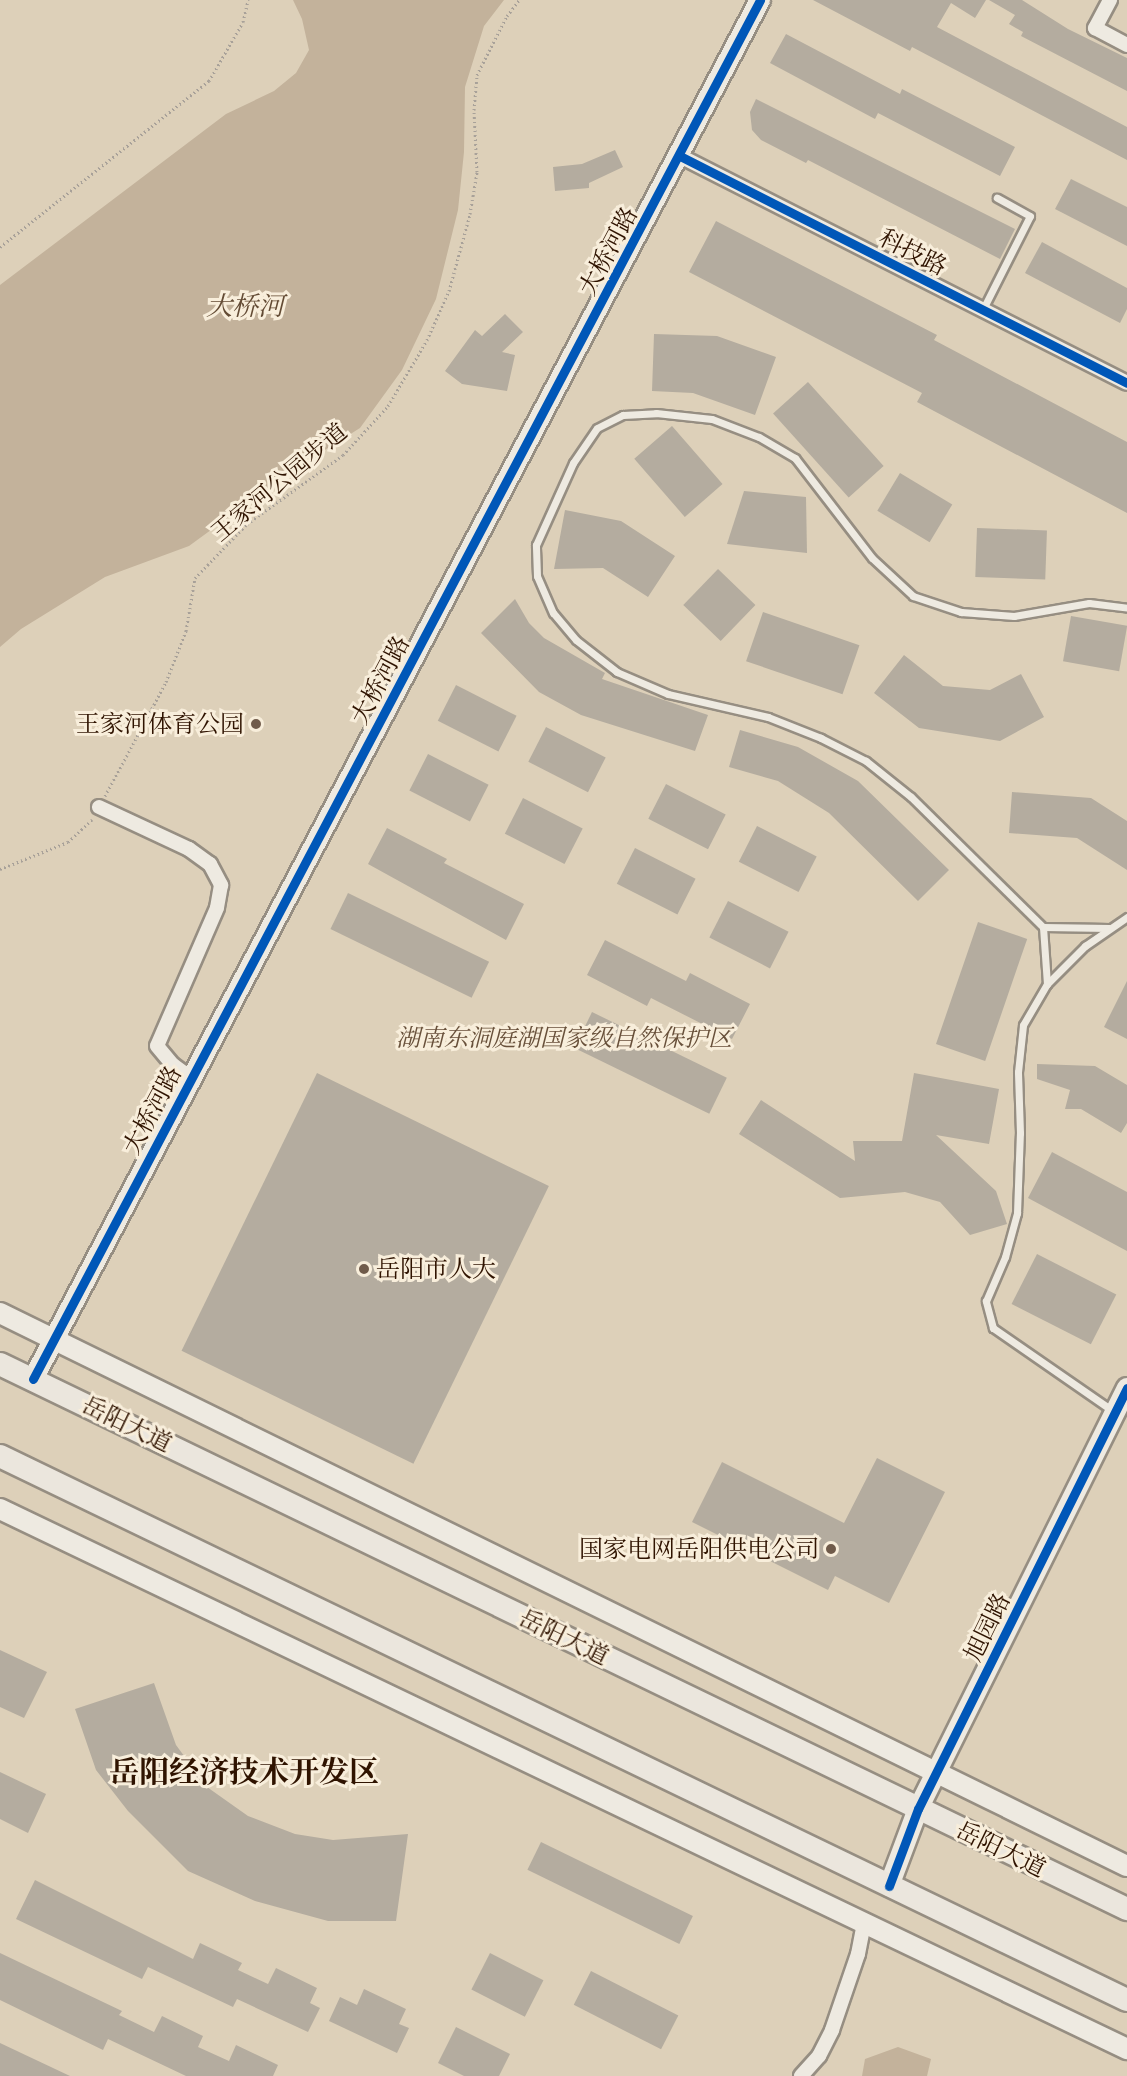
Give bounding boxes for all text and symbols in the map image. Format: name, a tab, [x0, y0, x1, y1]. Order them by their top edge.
street label: 大桥河路	[573, 202, 643, 300]
street label: 科技路	[874, 223, 952, 281]
water label: 大桥河	[206, 291, 284, 323]
street label: 王家河公园步道	[205, 417, 353, 547]
street label: 大桥河路	[345, 631, 415, 729]
place label: 王家河体育公园	[76, 710, 244, 738]
marker: 王家河体育公园	[249, 717, 263, 731]
park label: 湖南东洞庭湖国家级自然保护区	[396, 1024, 732, 1052]
street label: 大桥河路	[117, 1061, 187, 1159]
place label: 岳阳市人大	[376, 1255, 496, 1283]
marker: 岳阳市人大	[357, 1262, 371, 1276]
street label: 岳阳大道	[78, 1390, 176, 1458]
place label: 国家电网岳阳供电公司	[579, 1535, 819, 1563]
marker: 国家电网岳阳供电公司	[824, 1542, 838, 1556]
street label: 旭园路	[958, 1588, 1016, 1666]
street label: 岳阳大道	[515, 1603, 613, 1671]
district label: 岳阳经济技术开发区	[109, 1754, 379, 1790]
street label: 岳阳大道	[952, 1815, 1050, 1883]

